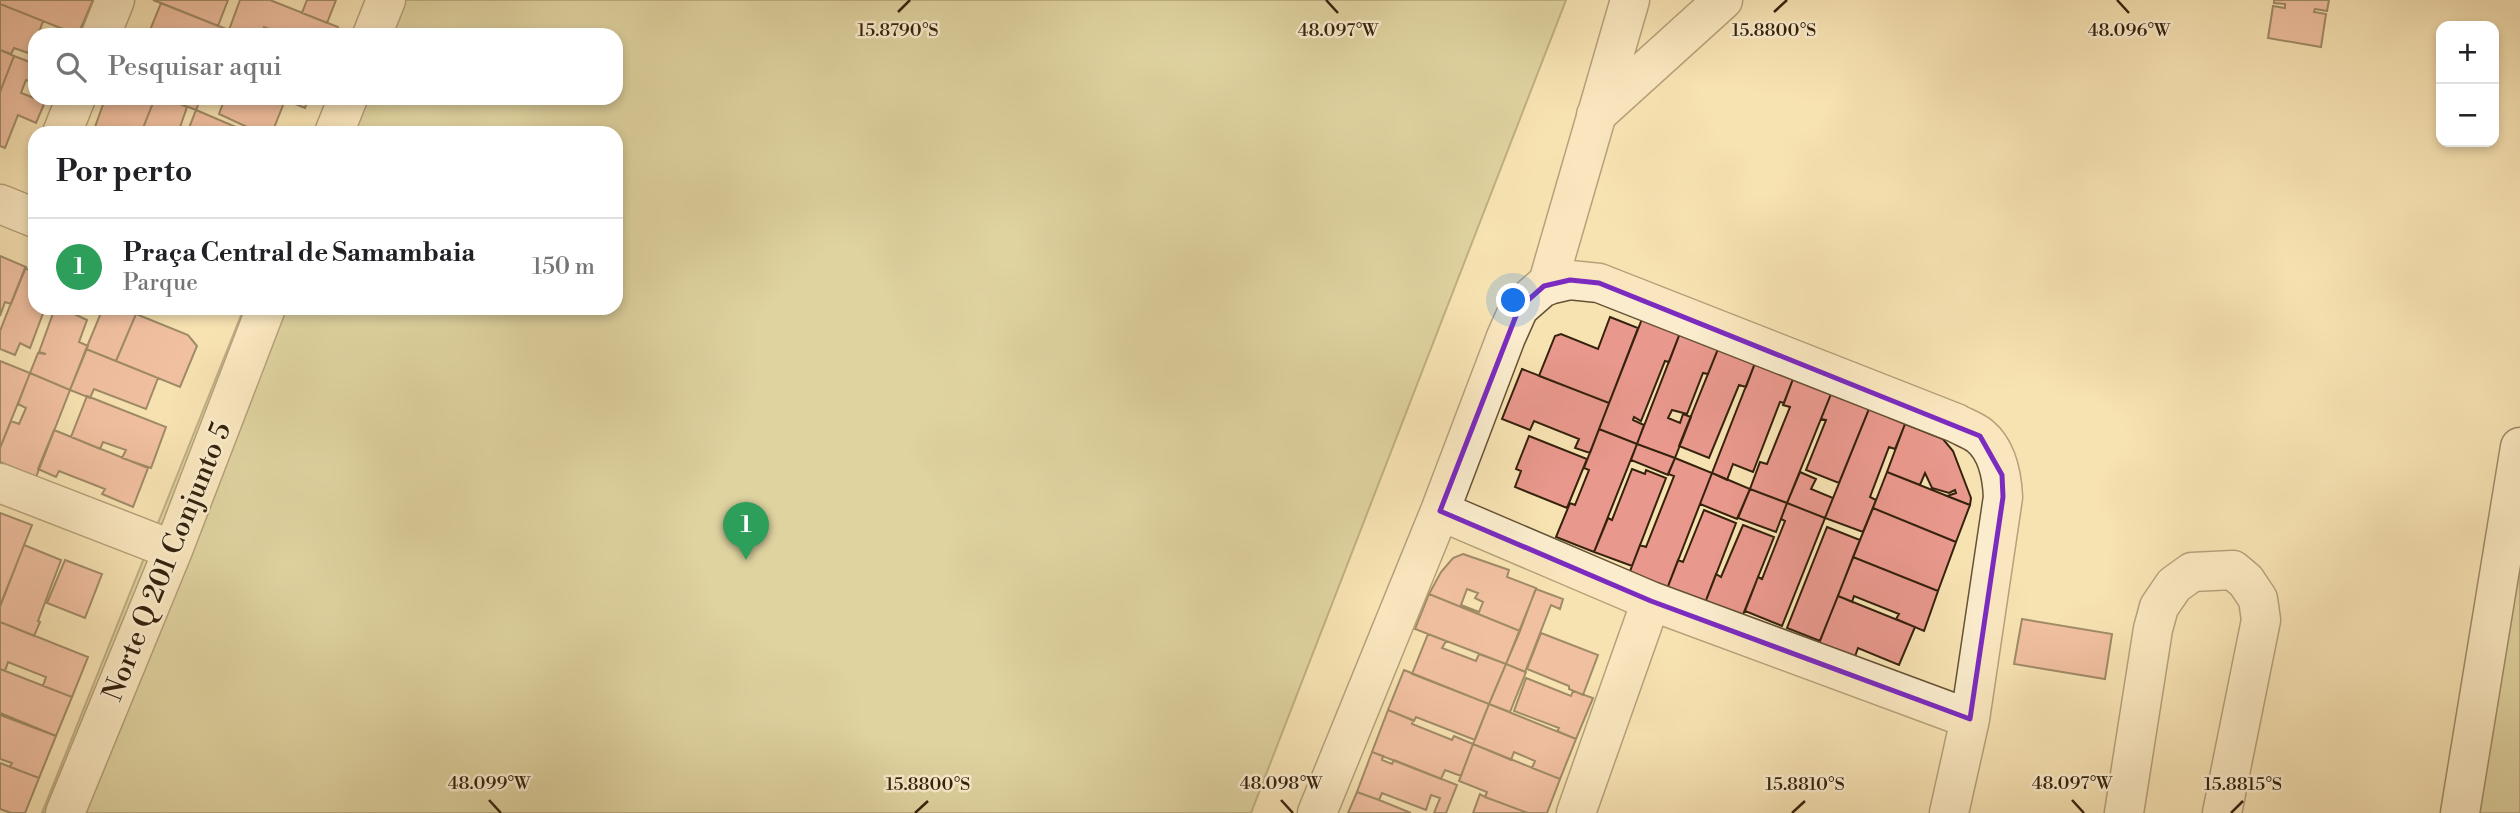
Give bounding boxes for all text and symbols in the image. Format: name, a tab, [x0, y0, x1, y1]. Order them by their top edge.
text: 15.8790°S	[857, 19, 939, 42]
text: 48.097°W	[1298, 19, 1379, 42]
text: 15.8800°S	[1732, 19, 1816, 42]
text: 48.096°W	[2088, 19, 2171, 42]
map controls	[2436, 21, 2499, 147]
button: +	[2436, 21, 2499, 84]
search box	[28, 28, 623, 105]
icon: search	[52, 48, 90, 86]
text: Pesquisar aqui	[108, 51, 282, 83]
button: −	[2436, 84, 2499, 147]
text: Por perto	[56, 153, 192, 191]
text: Praça Central de Samambaia	[123, 237, 475, 269]
text: 1	[73, 253, 85, 281]
text: 150 m	[532, 253, 595, 281]
text: Parque	[123, 269, 198, 297]
your location	[1496, 283, 1530, 317]
street label: Norte Q 201 Conjunto 5	[95, 417, 239, 706]
pin: 1	[723, 502, 769, 560]
text: 48.099°W	[448, 772, 531, 795]
text: 48.098°W	[1240, 772, 1323, 795]
text: 48.097°W	[2032, 772, 2113, 795]
text: 15.8800°S	[886, 773, 970, 796]
text: 15.8810°S	[1765, 773, 1845, 796]
text: 15.8815°S	[2204, 773, 2282, 796]

